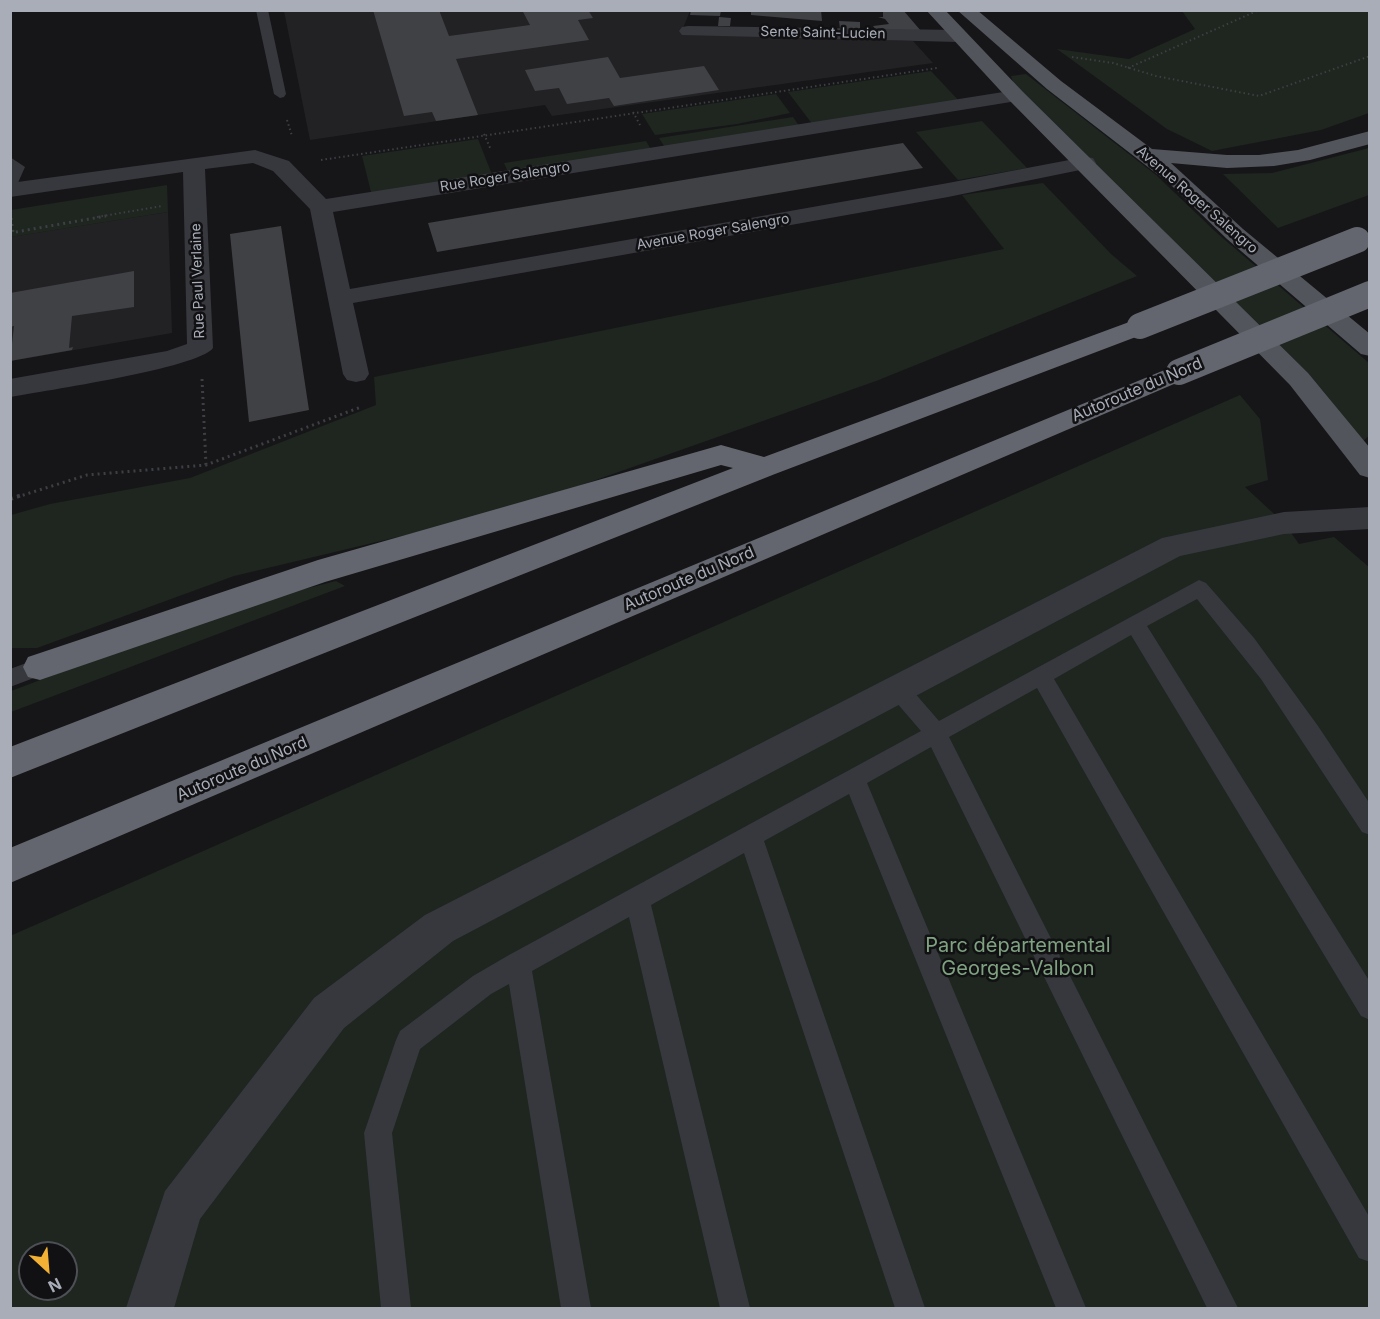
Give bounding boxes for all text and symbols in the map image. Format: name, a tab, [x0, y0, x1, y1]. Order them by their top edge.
street label: Sente Saint-Lucien	[760, 24, 886, 42]
street label: Avenue Roger Salengro	[1133, 143, 1261, 257]
street label: Rue Roger Salengro	[439, 158, 571, 196]
street label: Avenue Roger Salengro	[635, 210, 791, 254]
street label: Rue Paul Verlaine	[188, 223, 208, 339]
street label: Autoroute du Nord	[1069, 354, 1205, 426]
street label: Autoroute du Nord	[621, 543, 757, 615]
street label: Autoroute du Nord	[174, 733, 310, 805]
park label: Parc départemental Georges-Valbon	[925, 934, 1111, 981]
north arrow	[18, 1241, 78, 1301]
text: N	[45, 1274, 65, 1297]

